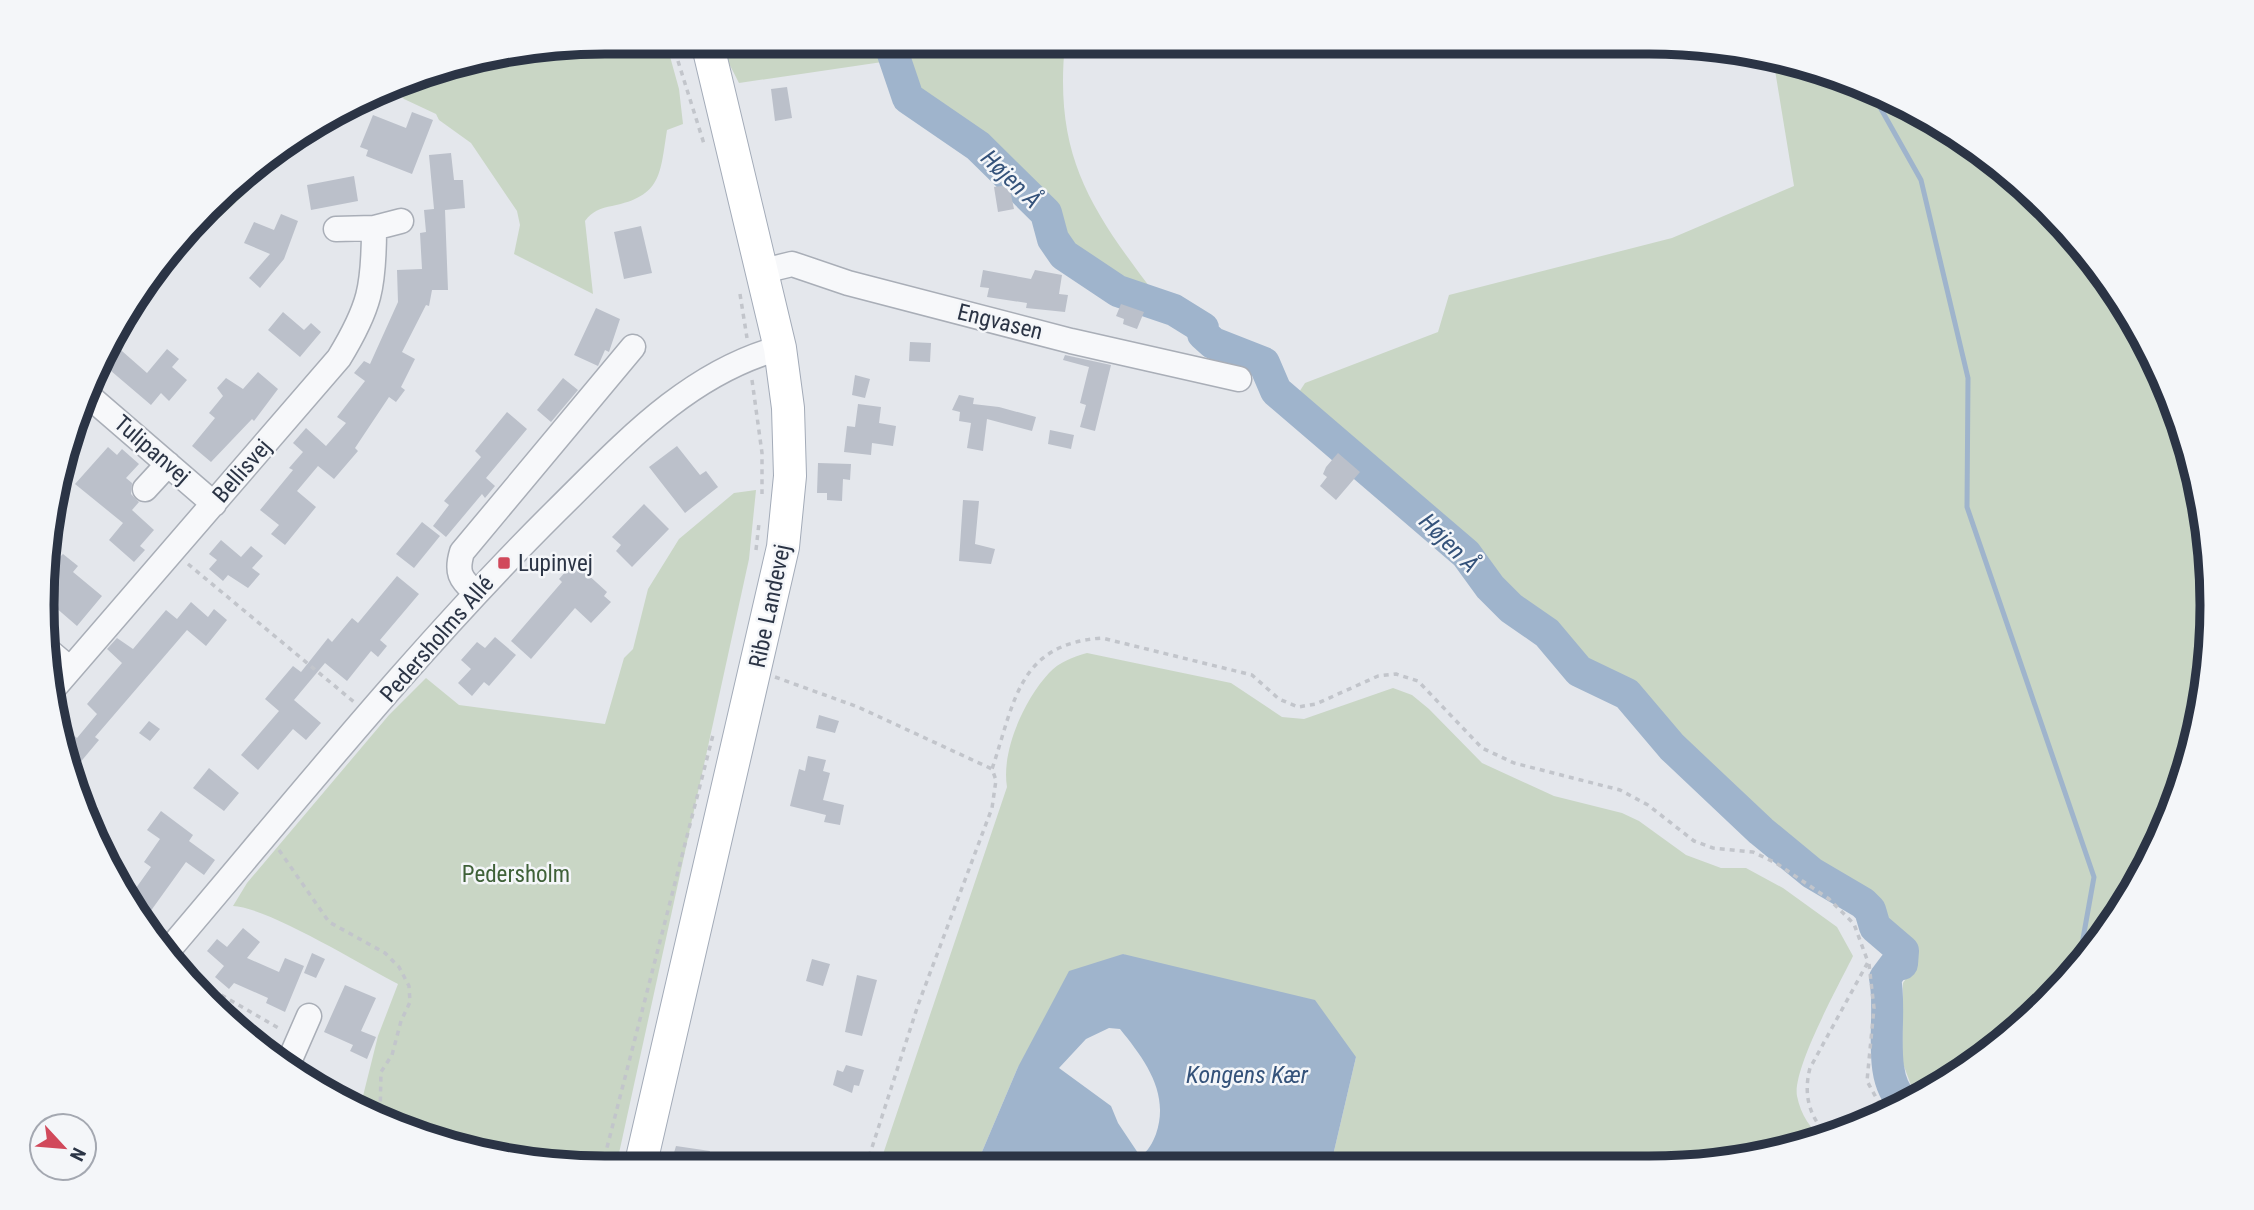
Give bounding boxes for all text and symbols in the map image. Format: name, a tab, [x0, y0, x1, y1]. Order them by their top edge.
water label: Højen Å	[975, 143, 1047, 214]
street label: Engvasen	[955, 298, 1045, 346]
street label: Tulipanvej	[109, 410, 195, 490]
street label: Bellisvej	[207, 434, 277, 508]
water label: Højen Å	[1414, 507, 1485, 578]
street label: Ribe Landevej	[744, 542, 796, 670]
place label: Lupinvej	[518, 550, 593, 577]
marker: Lupinvej	[496, 555, 512, 571]
street label: Pedersholms Allé	[375, 570, 499, 708]
park label: Pedersholm	[462, 861, 570, 888]
water label: Kongens Kær	[1186, 1061, 1309, 1089]
north arrow	[28, 1112, 98, 1182]
text: N	[65, 1144, 91, 1165]

